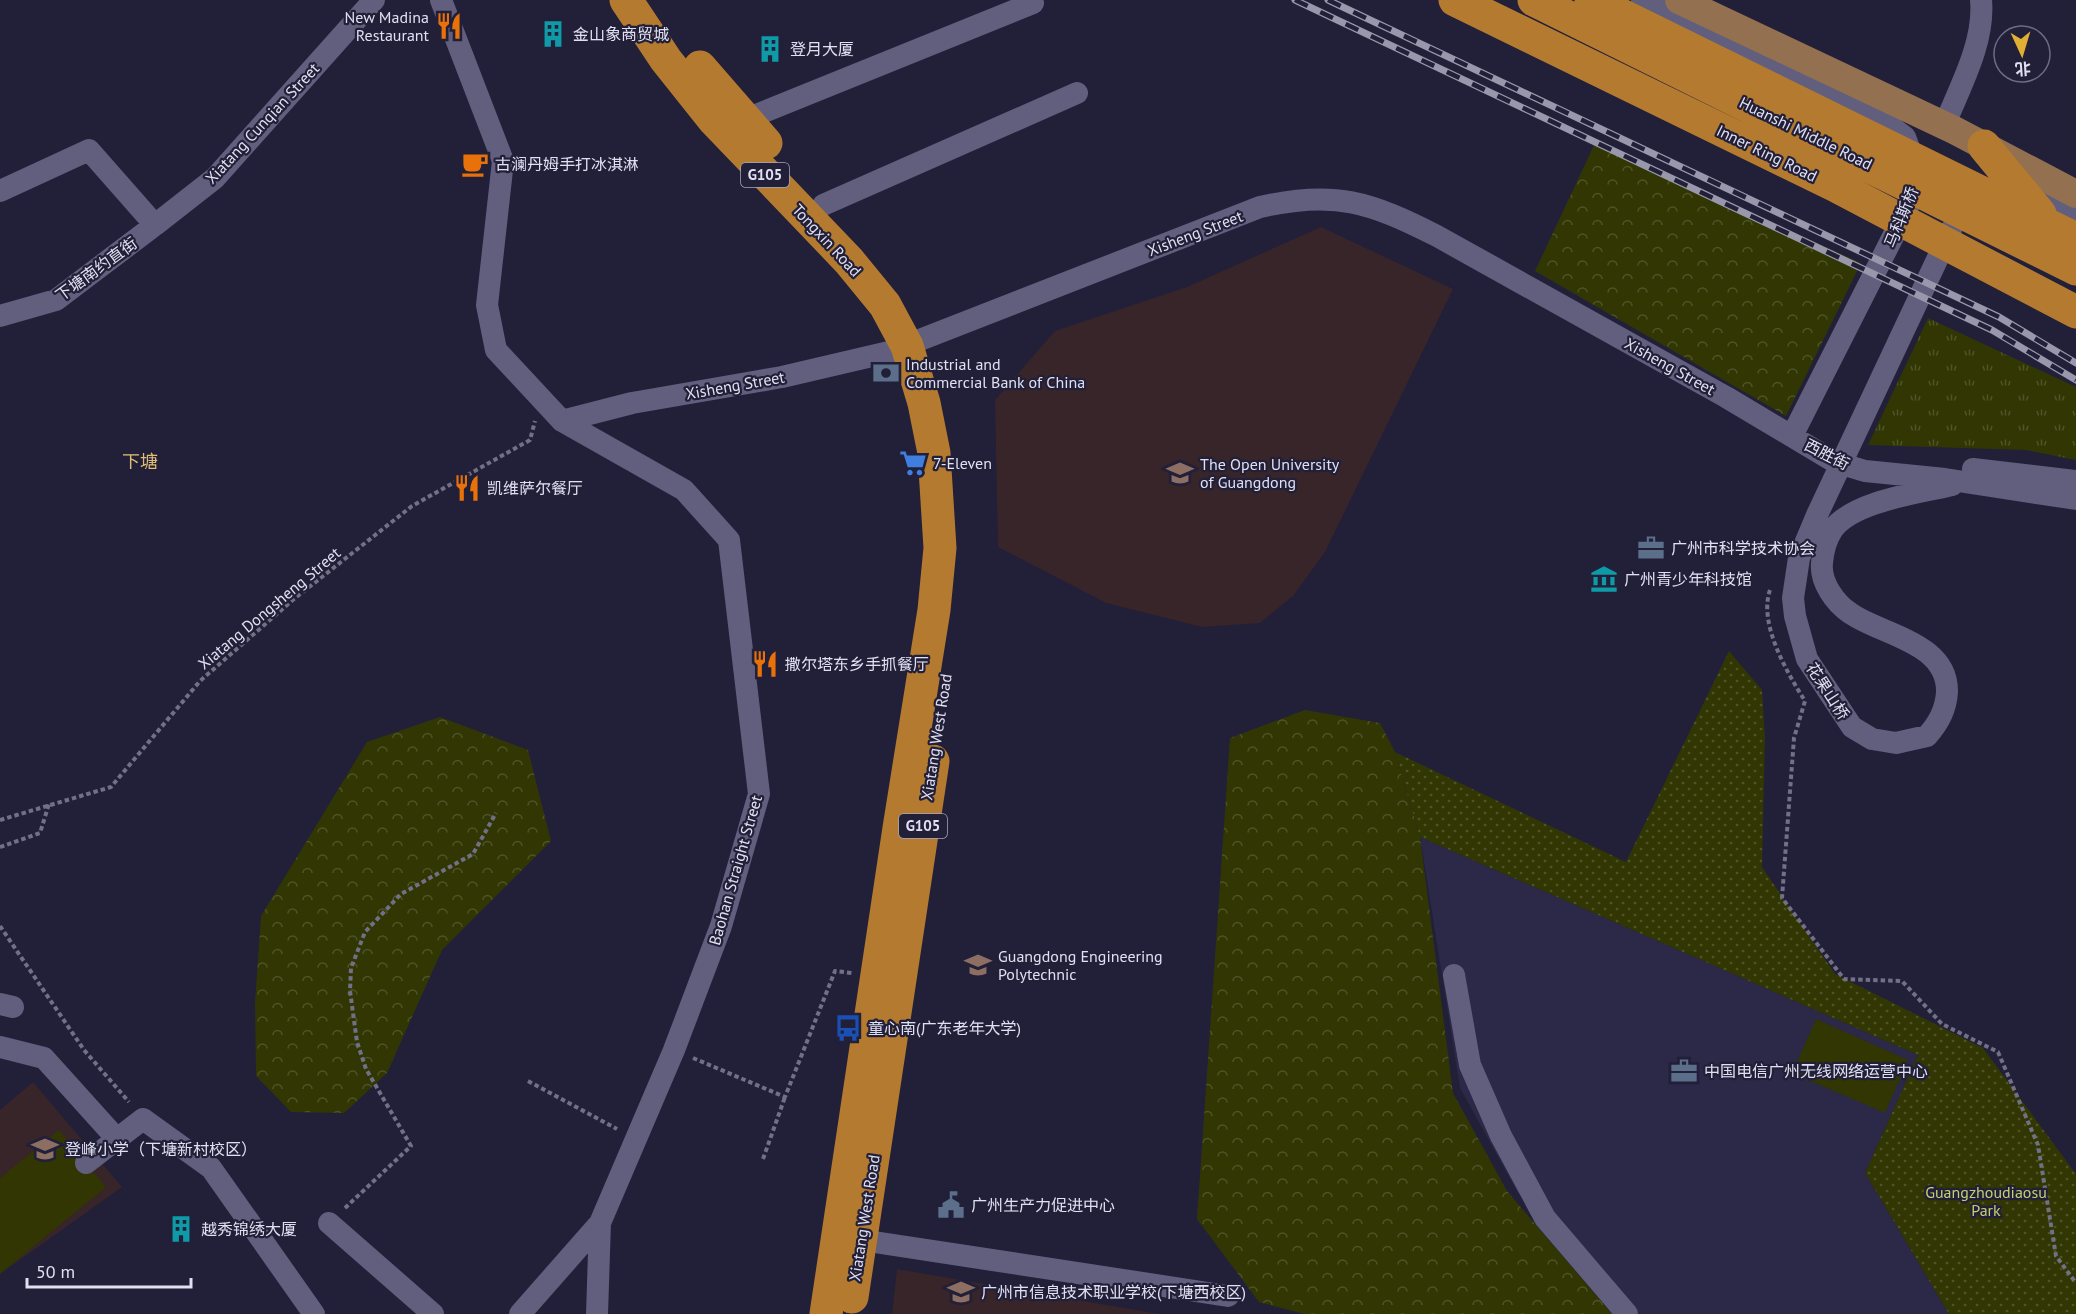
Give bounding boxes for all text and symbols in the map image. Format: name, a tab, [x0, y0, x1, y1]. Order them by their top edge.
place label: New Madina Restaurant	[344, 7, 430, 45]
restaurant icon: New Madina Restaurant	[434, 11, 464, 41]
building icon: 金山象商贸城	[538, 19, 568, 49]
place label: 金山象商贸城	[573, 24, 669, 44]
north arrow	[1992, 24, 2052, 84]
building icon: 登月大厦	[755, 34, 785, 64]
place label: 登月大厦	[790, 39, 854, 59]
street label: Xiatang Cunqian Street	[201, 58, 324, 188]
text: 北	[2014, 58, 2032, 79]
street label: Huanshi Middle Road	[1736, 92, 1876, 174]
street label: Inner Ring Road	[1713, 120, 1821, 186]
cafe icon: 古澜丹姆手打冰淇淋	[460, 149, 490, 179]
place label: 古澜丹姆手打冰淇淋	[495, 154, 639, 174]
road number: G105	[741, 163, 789, 187]
street label: 马科斯桥	[1880, 184, 1922, 250]
street label: Tongxin Road	[788, 199, 866, 281]
street label: Xisheng Street	[1145, 205, 1246, 260]
street label: 下塘南约直街	[51, 233, 141, 305]
street label: Xisheng Street	[1621, 333, 1719, 399]
place label: Industrial and Commercial Bank of China	[906, 354, 1085, 392]
bank icon: Industrial and Commercial Bank of China	[871, 358, 901, 388]
street label: Xisheng Street	[684, 366, 787, 404]
street label: 西胜街	[1801, 434, 1853, 474]
supermarket icon: 7-Eleven	[898, 448, 928, 478]
district label: 下塘	[122, 450, 158, 473]
place label: 7-Eleven	[933, 453, 992, 473]
place label: The Open University of Guangdong	[1200, 454, 1340, 492]
school or university icon: The Open University of Guangdong	[1165, 458, 1195, 488]
restaurant icon: 凯维萨尔餐厅	[452, 473, 482, 503]
place label: 凯维萨尔餐厅	[487, 478, 583, 498]
office icon: 广州市科学技术协会	[1636, 533, 1666, 563]
place label: 广州市科学技术协会	[1671, 538, 1815, 558]
street label: Xiatang Dongsheng Street	[194, 542, 345, 673]
museum icon: 广州青少年科技馆	[1589, 564, 1619, 594]
place label: 广州青少年科技馆	[1624, 569, 1752, 589]
restaurant icon: 撒尔塔东乡手抓餐厅	[750, 649, 780, 679]
place label: 撒尔塔东乡手抓餐厅	[785, 654, 929, 674]
street label: 花果山桥	[1802, 659, 1854, 723]
street label: Xiatang West Road	[916, 672, 956, 802]
street label: Baohan Straight Street	[704, 792, 766, 947]
road number: G105	[899, 814, 947, 838]
place label: Guangdong Engineering Polytechnic	[998, 946, 1163, 984]
school or university icon: Guangdong Engineering Polytechnic	[963, 950, 993, 980]
bus stop icon: 童心南(广东老年大学)	[833, 1013, 863, 1043]
place label: 童心南(广东老年大学)	[868, 1018, 1021, 1038]
office icon: 中国电信广州无线网络运营中心	[1669, 1056, 1699, 1086]
place label: 中国电信广州无线网络运营中心	[1704, 1061, 1928, 1081]
school or university icon: 登峰小学（下塘新村校区）	[30, 1134, 60, 1164]
place label: 登峰小学（下塘新村校区）	[65, 1139, 257, 1159]
street label: Xiatang West Road	[844, 1153, 884, 1283]
park label: Guangzhoudiaosu Park	[1925, 1182, 2047, 1220]
public building icon: 广州生产力促进中心	[936, 1190, 966, 1220]
place label: 广州生产力促进中心	[971, 1195, 1115, 1215]
building icon: 越秀锦绣大厦	[166, 1214, 196, 1244]
place label: 越秀锦绣大厦	[201, 1219, 297, 1239]
scale bar	[27, 1251, 190, 1289]
text: 50 m	[36, 1260, 75, 1283]
school or university icon: 广州市信息技术职业学校(下塘西校区)	[946, 1277, 976, 1307]
place label: 广州市信息技术职业学校(下塘西校区)	[981, 1282, 1246, 1302]

